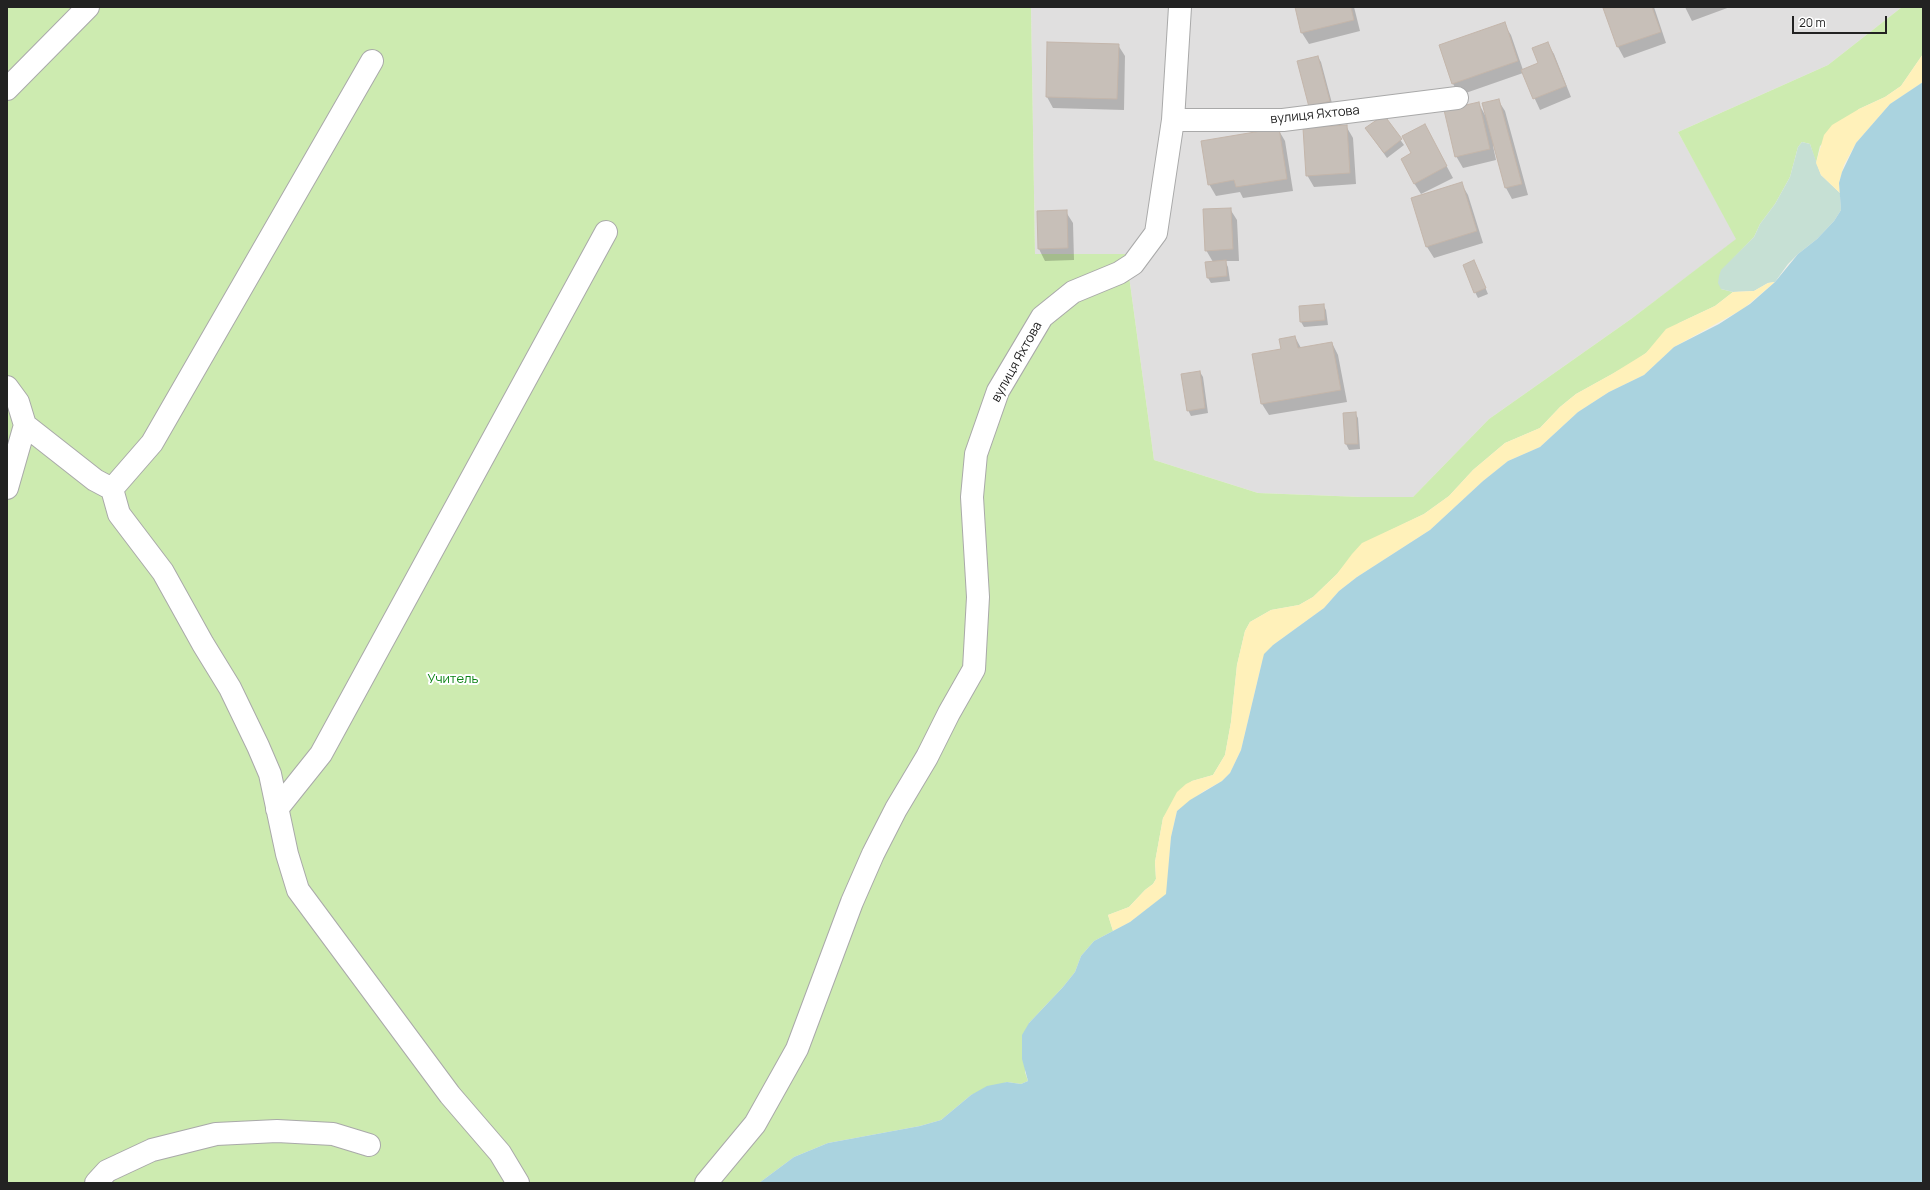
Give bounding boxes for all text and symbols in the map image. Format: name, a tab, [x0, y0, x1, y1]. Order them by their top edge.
scale bar	[1794, 8, 1889, 34]
text: 20 m	[1799, 14, 1826, 31]
street label: вулиця Яхтова	[1270, 103, 1360, 127]
street label: вулиця Яхтова	[988, 319, 1046, 405]
park label: Учитель	[428, 671, 478, 687]

